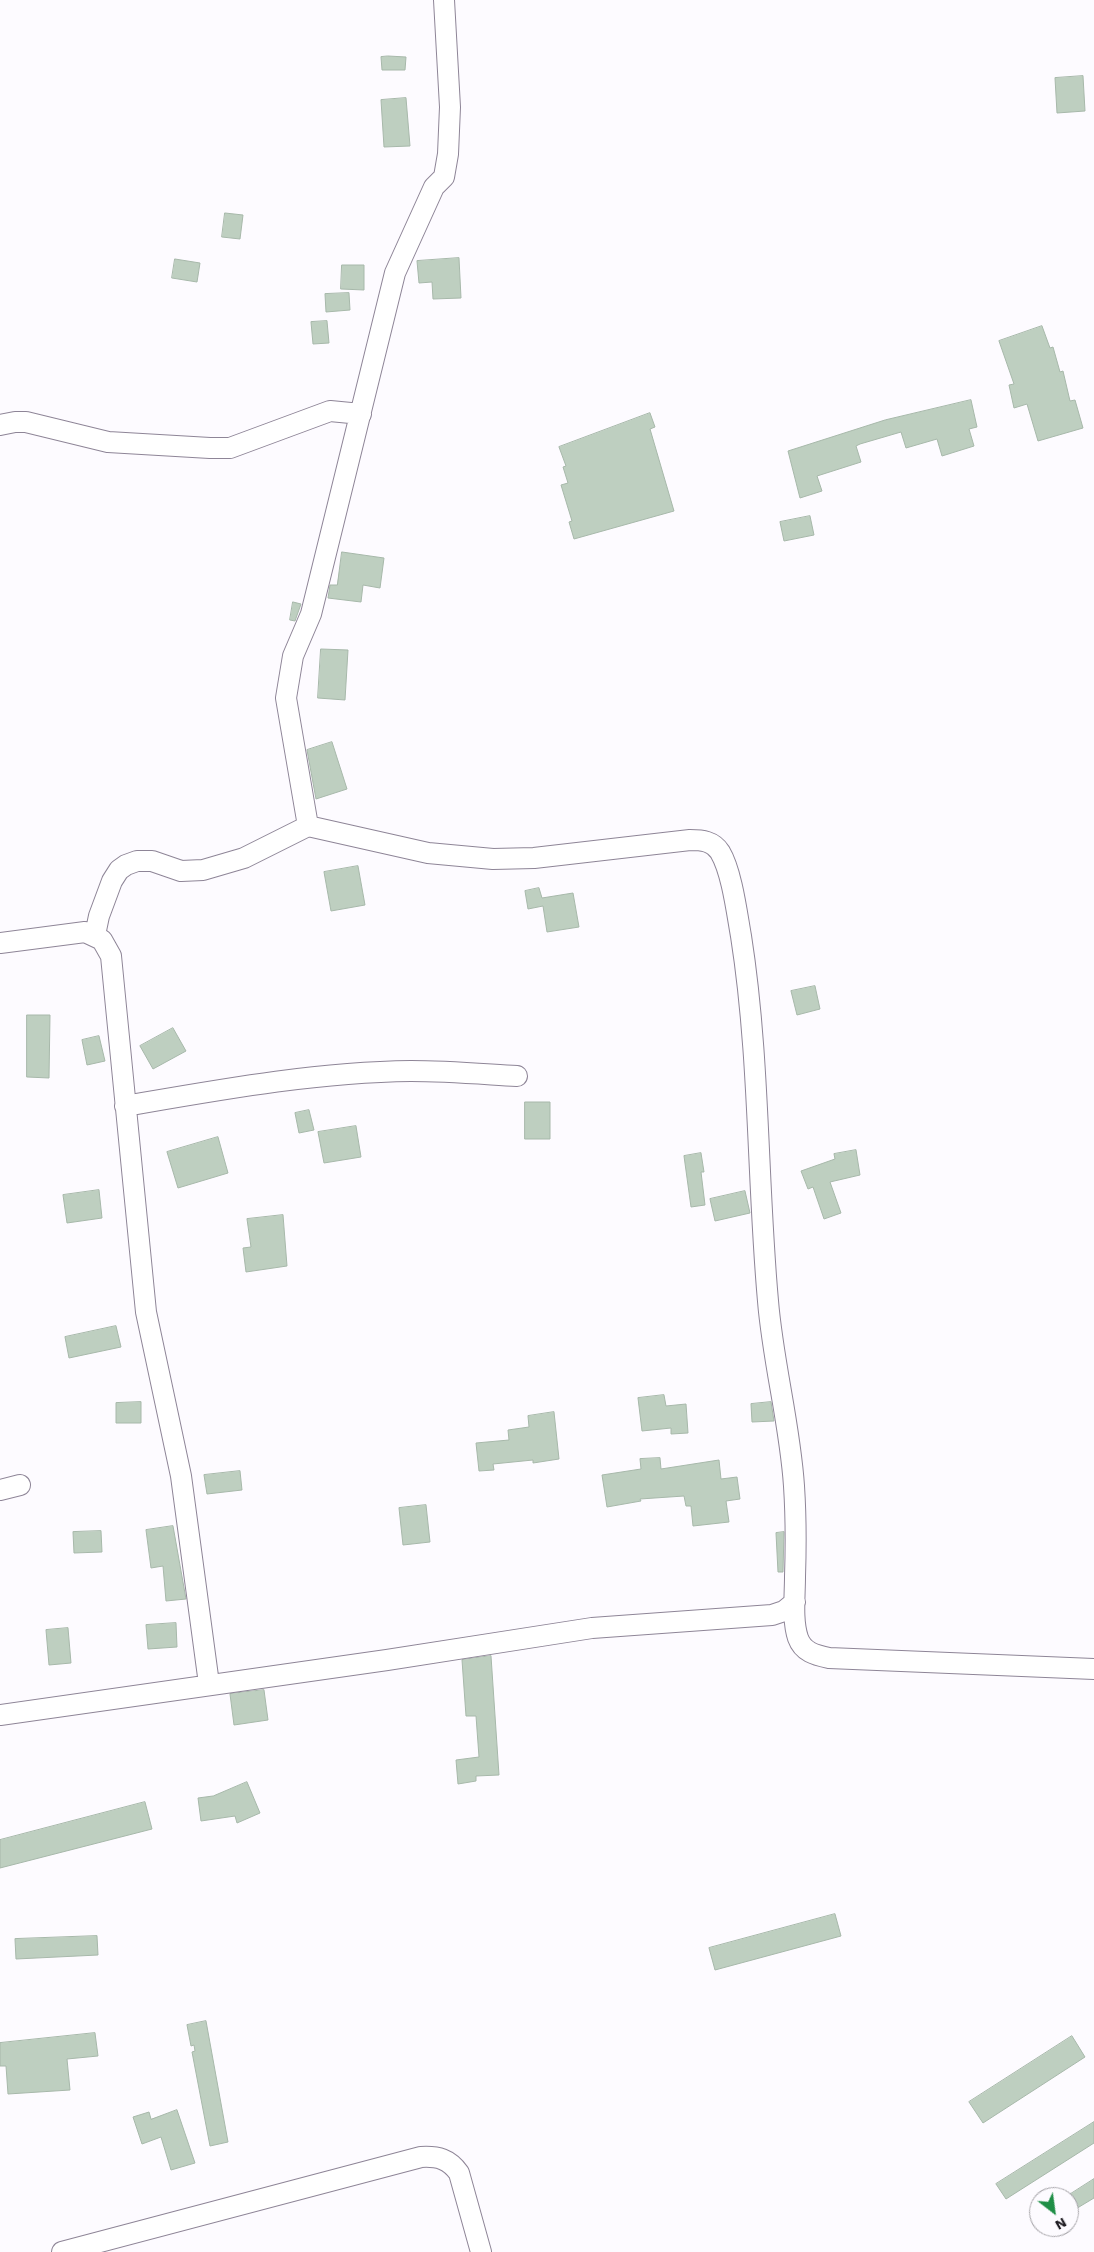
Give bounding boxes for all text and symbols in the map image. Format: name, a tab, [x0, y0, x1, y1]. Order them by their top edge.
north arrow	[1029, 2187, 1079, 2237]
text: N	[1053, 2215, 1069, 2234]

